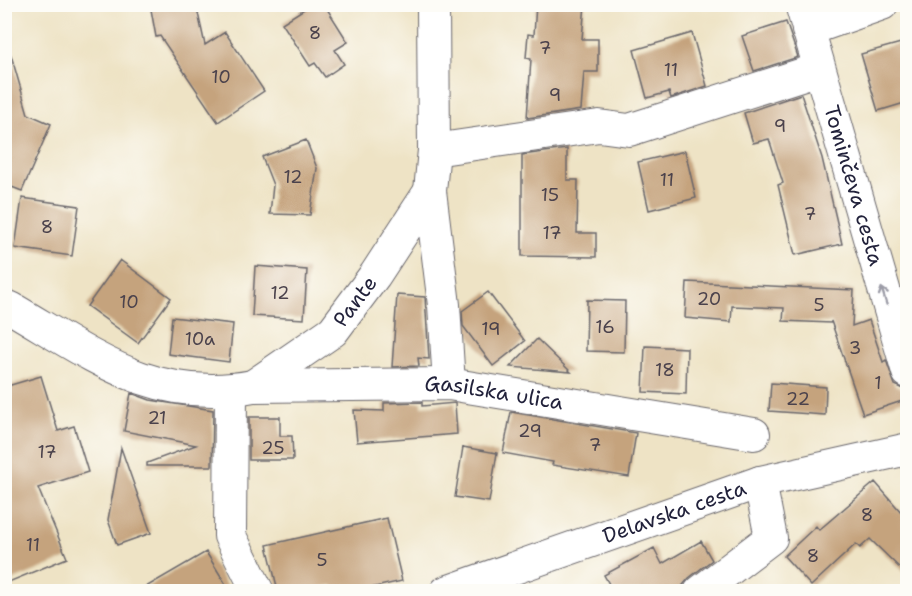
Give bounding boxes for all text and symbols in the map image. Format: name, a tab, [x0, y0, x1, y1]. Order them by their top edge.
house number: 8	[309, 21, 321, 45]
house number: 7	[539, 36, 551, 60]
house number: 11	[664, 58, 678, 82]
house number: 10	[211, 65, 231, 89]
house number: 9	[549, 83, 561, 107]
street label: Tominčeva cesta	[817, 102, 890, 269]
house number: 9	[774, 114, 786, 138]
house number: 12	[283, 165, 303, 189]
house number: 11	[660, 168, 674, 192]
house number: 15	[541, 183, 559, 207]
house number: 7	[804, 202, 816, 226]
house number: 8	[41, 215, 53, 239]
house number: 17	[542, 221, 562, 245]
street label: Pante	[327, 270, 384, 333]
house number: 12	[270, 281, 290, 305]
house number: 20	[697, 287, 721, 311]
one-way arrow	[878, 287, 889, 306]
house number: 10	[119, 290, 139, 314]
house number: 5	[813, 293, 825, 317]
house number: 16	[595, 315, 615, 339]
house number: 19	[481, 317, 501, 341]
house number: 10a	[185, 327, 215, 351]
house number: 3	[849, 336, 861, 360]
house number: 18	[655, 358, 675, 382]
street label: Gasilska ulica	[424, 370, 565, 417]
house number: 1	[874, 371, 882, 395]
house number: 22	[786, 387, 810, 411]
house number: 21	[147, 406, 167, 430]
house number: 29	[518, 419, 542, 443]
house number: 7	[589, 433, 601, 457]
house number: 25	[261, 436, 285, 460]
house number: 17	[37, 440, 57, 464]
street label: Delavska cesta	[599, 474, 750, 550]
house number: 8	[861, 503, 873, 527]
house number: 11	[26, 533, 40, 557]
house number: 8	[807, 544, 819, 568]
house number: 5	[316, 548, 328, 572]

